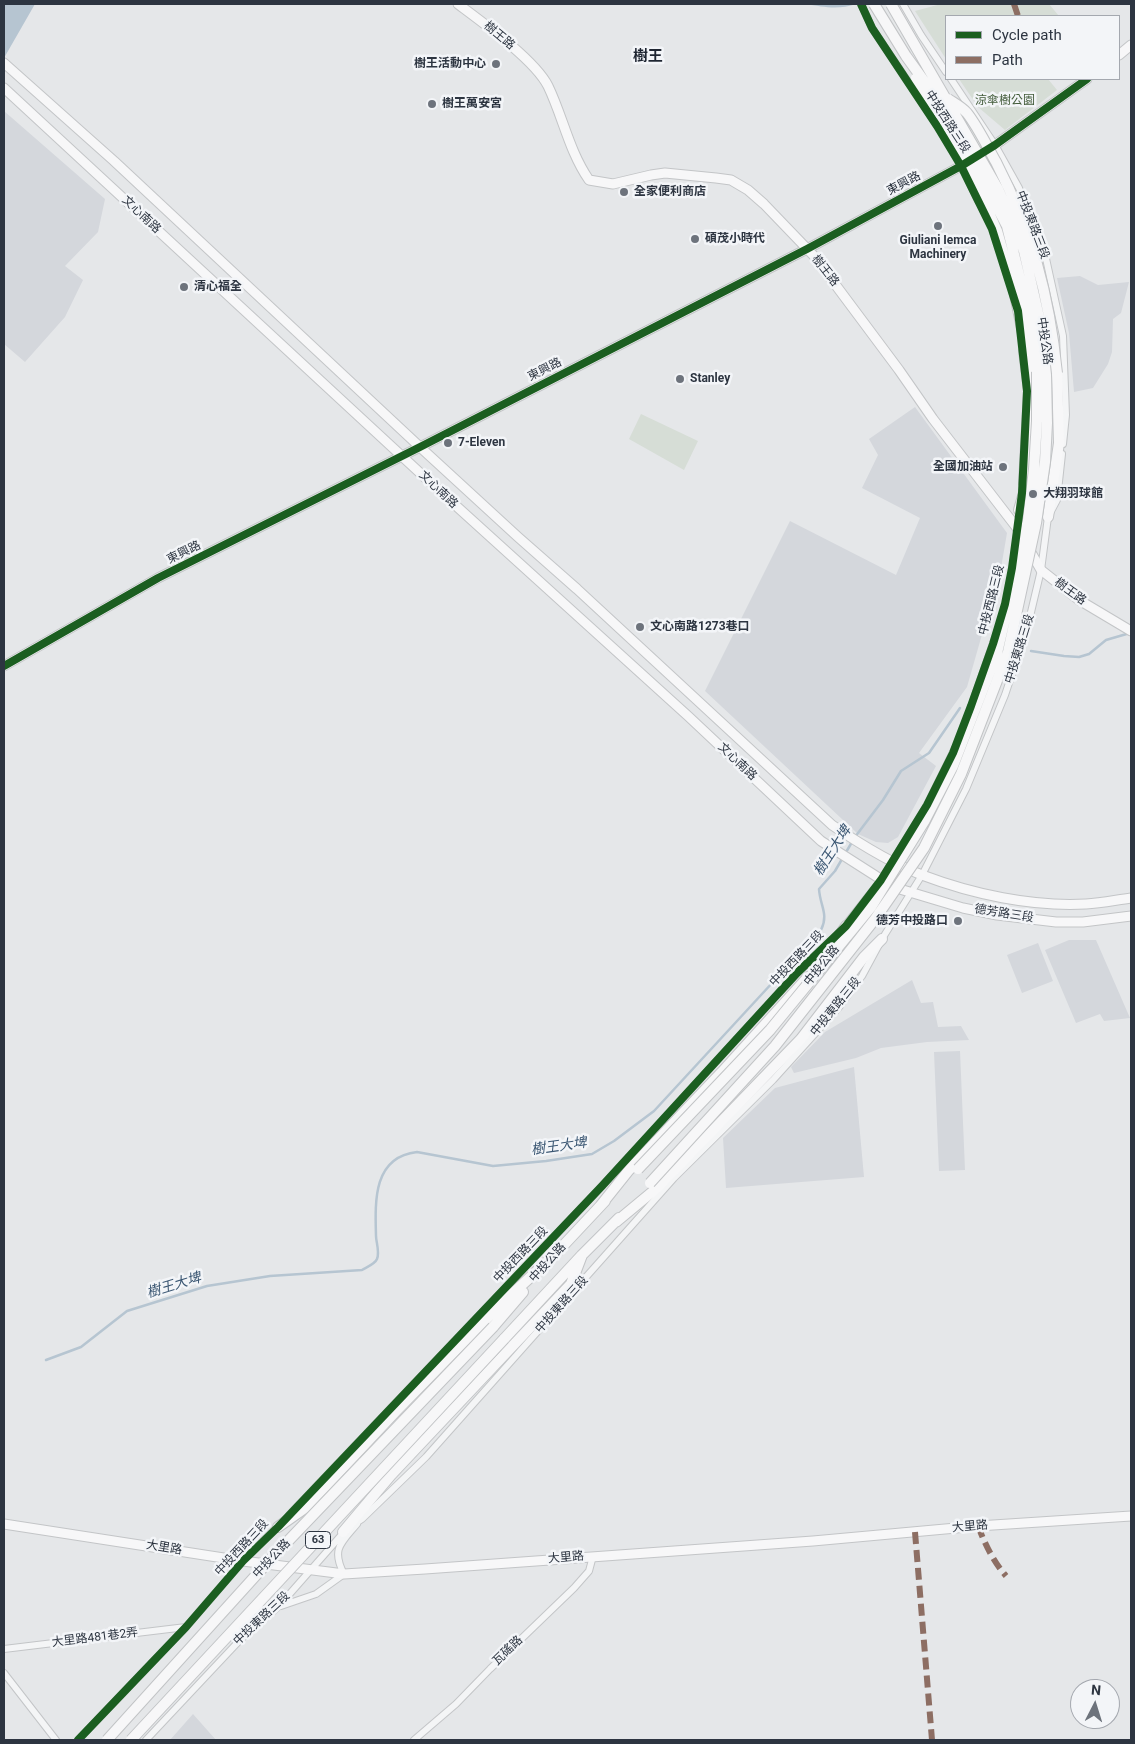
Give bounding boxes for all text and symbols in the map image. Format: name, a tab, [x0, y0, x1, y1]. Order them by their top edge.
legend	[945, 15, 1120, 80]
street label: 樹王路	[481, 19, 517, 53]
text: Cycle path	[992, 26, 1062, 44]
district label: 樹王	[633, 48, 663, 66]
text: Path	[992, 51, 1023, 69]
place label: 樹王活動中心	[414, 57, 486, 71]
marker: 樹王活動中心	[490, 58, 502, 70]
street label: 中投西路三段	[921, 88, 973, 156]
park label: 涼傘樹公園	[975, 94, 1035, 108]
place label: 樹王萬安宮	[442, 97, 502, 111]
marker: 樹王萬安宮	[426, 98, 438, 110]
street label: 東興路	[885, 169, 923, 199]
place label: 全家便利商店	[634, 185, 706, 199]
marker: 全家便利商店	[618, 186, 630, 198]
street label: 中投東路三段	[1012, 189, 1052, 261]
street label: 文心南路	[119, 193, 163, 237]
marker: Giuliani Iemca Machinery	[932, 220, 944, 232]
place label: 碩茂小時代	[705, 232, 765, 246]
marker: 碩茂小時代	[689, 233, 701, 245]
place label: Giuliani Iemca Machinery	[900, 234, 976, 262]
street label: 樹王路	[808, 252, 842, 290]
place label: 清心福全	[194, 280, 242, 294]
marker: 清心福全	[178, 281, 190, 293]
street label: 中投公路	[1034, 316, 1054, 366]
street label: 東興路	[526, 355, 564, 385]
place label: Stanley	[690, 372, 730, 386]
marker: Stanley	[674, 373, 686, 385]
place label: 7-Eleven	[458, 436, 505, 450]
marker: 7-Eleven	[442, 437, 454, 449]
place label: 全國加油站	[933, 460, 993, 474]
marker: 全國加油站	[997, 461, 1009, 473]
street label: 文心南路	[416, 468, 460, 512]
place label: 大翔羽球館	[1043, 487, 1103, 501]
marker: 大翔羽球館	[1027, 488, 1039, 500]
street label: 東興路	[165, 539, 203, 567]
street label: 中投西路三段	[976, 563, 1008, 637]
street label: 樹王路	[1051, 576, 1089, 608]
street label: 中投東路三段	[1003, 612, 1037, 686]
place label: 文心南路1273巷口	[650, 620, 750, 634]
marker: 文心南路1273巷口	[634, 621, 646, 633]
street label: 文心南路	[715, 740, 759, 784]
water label: 樹王大埤	[811, 823, 855, 879]
street label: 德芳路三段	[973, 902, 1035, 926]
place label: 德芳中投路口	[876, 914, 948, 928]
marker: 德芳中投路口	[952, 915, 964, 927]
street label: 中投西路三段	[767, 928, 827, 990]
street label: 中投公路	[801, 943, 843, 989]
street label: 中投東路三段	[808, 974, 864, 1040]
water label: 樹王大埤	[530, 1135, 588, 1159]
street label: 中投西路三段	[491, 1224, 551, 1286]
street label: 中投公路	[527, 1240, 569, 1286]
water label: 樹王大埤	[145, 1270, 203, 1302]
street label: 中投東路三段	[533, 1273, 591, 1337]
street label: 中投西路三段	[212, 1517, 272, 1579]
street label: 大里路	[951, 1518, 989, 1536]
road number: 63	[306, 1532, 330, 1548]
street label: 中投公路	[250, 1537, 294, 1581]
street label: 大里路	[145, 1538, 183, 1558]
street label: 大里路	[547, 1549, 585, 1567]
street label: 中投東路三段	[231, 1589, 293, 1649]
street label: 大里路481巷2弄	[51, 1626, 139, 1650]
street label: 瓦磘路	[490, 1633, 526, 1669]
north arrow	[1070, 1679, 1120, 1729]
text: N	[1091, 1682, 1102, 1698]

